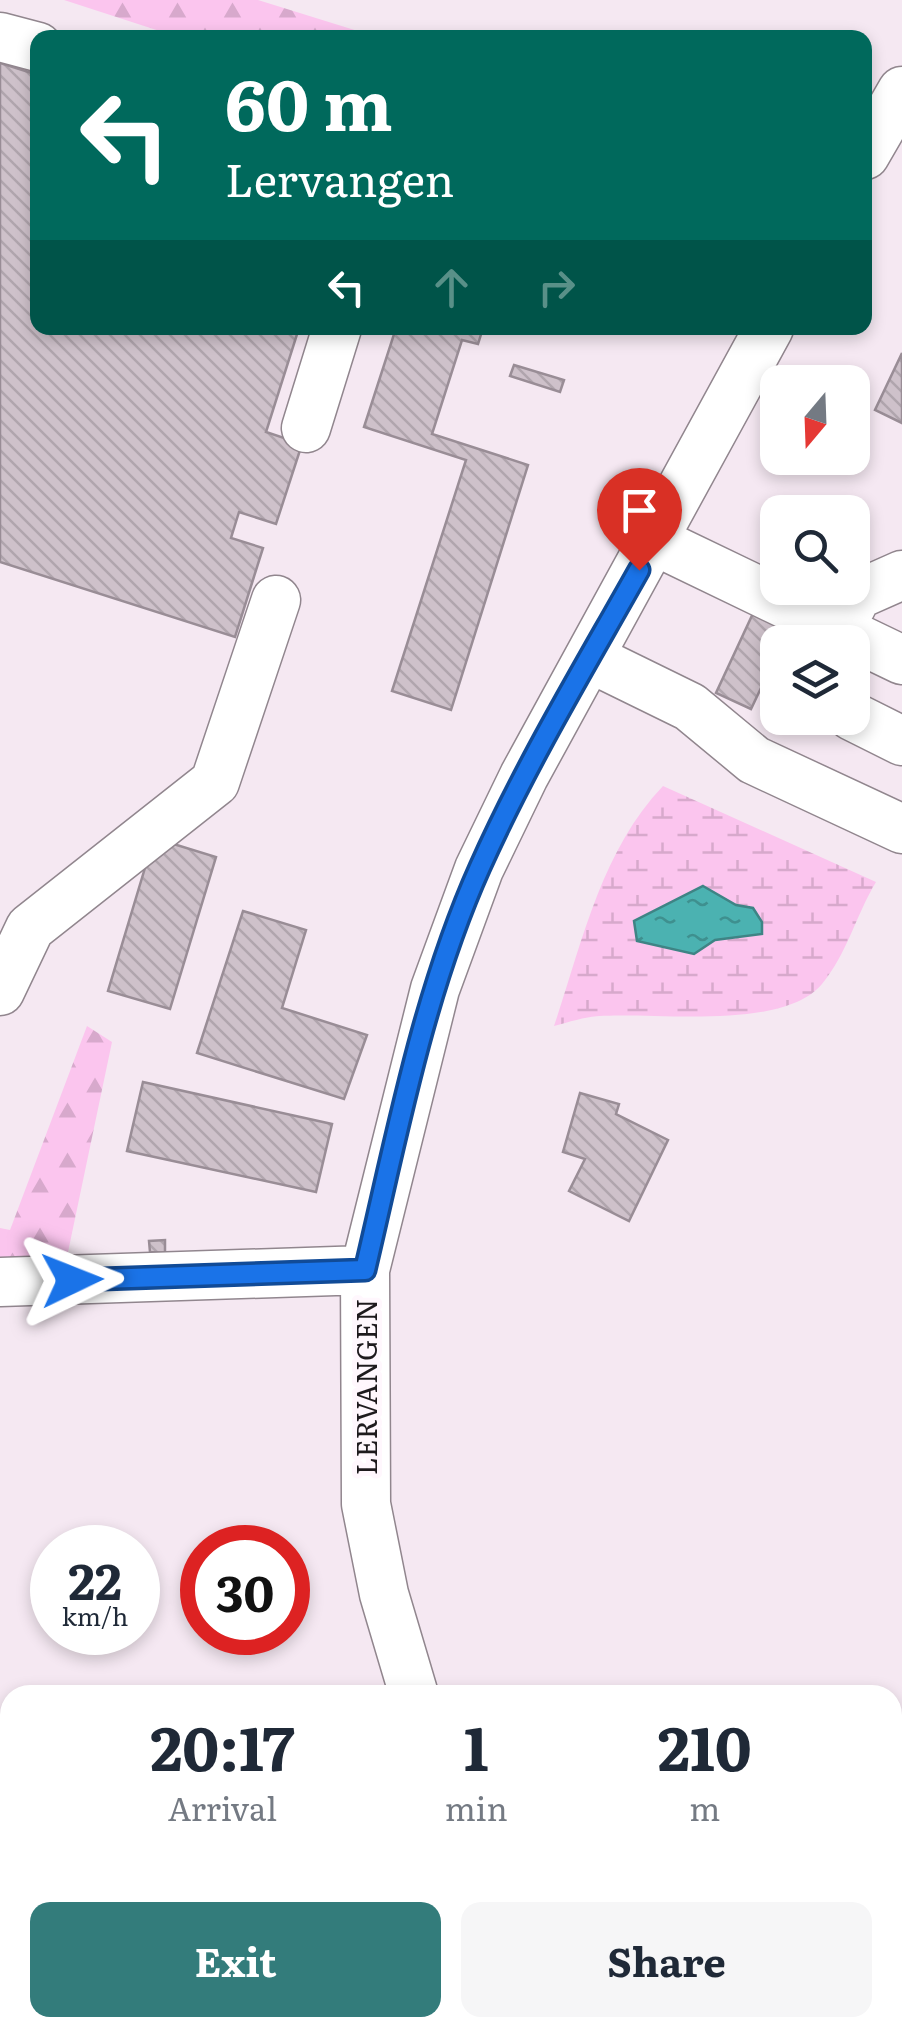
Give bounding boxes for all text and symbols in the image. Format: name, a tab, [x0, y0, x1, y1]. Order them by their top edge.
text: 60 m	[225, 49, 393, 153]
icon: left	[60, 70, 190, 200]
text: Lervangen	[225, 144, 454, 211]
icon: left	[319, 260, 374, 315]
icon: ahead	[424, 260, 479, 315]
icon: right	[529, 260, 584, 315]
north arrow	[760, 365, 870, 475]
map controls	[760, 365, 870, 735]
pin	[597, 468, 682, 571]
icon: arrive	[612, 483, 667, 538]
button: search	[760, 495, 870, 605]
button: layers	[760, 625, 870, 735]
position arrow	[20, 1228, 124, 1332]
street label: LERVANGEN	[344, 1299, 386, 1475]
speed limit sign: 30	[180, 1525, 310, 1655]
text: 22	[68, 1541, 122, 1615]
text: km/h	[62, 1597, 128, 1634]
text: 20:17	[150, 1700, 295, 1789]
text: 1	[464, 1700, 489, 1789]
text: 210	[658, 1700, 752, 1789]
text: Arrival	[168, 1783, 277, 1831]
text: min	[445, 1783, 508, 1831]
text: m	[689, 1783, 720, 1831]
button: Exit	[30, 1902, 441, 2017]
button: Share	[461, 1902, 872, 2017]

